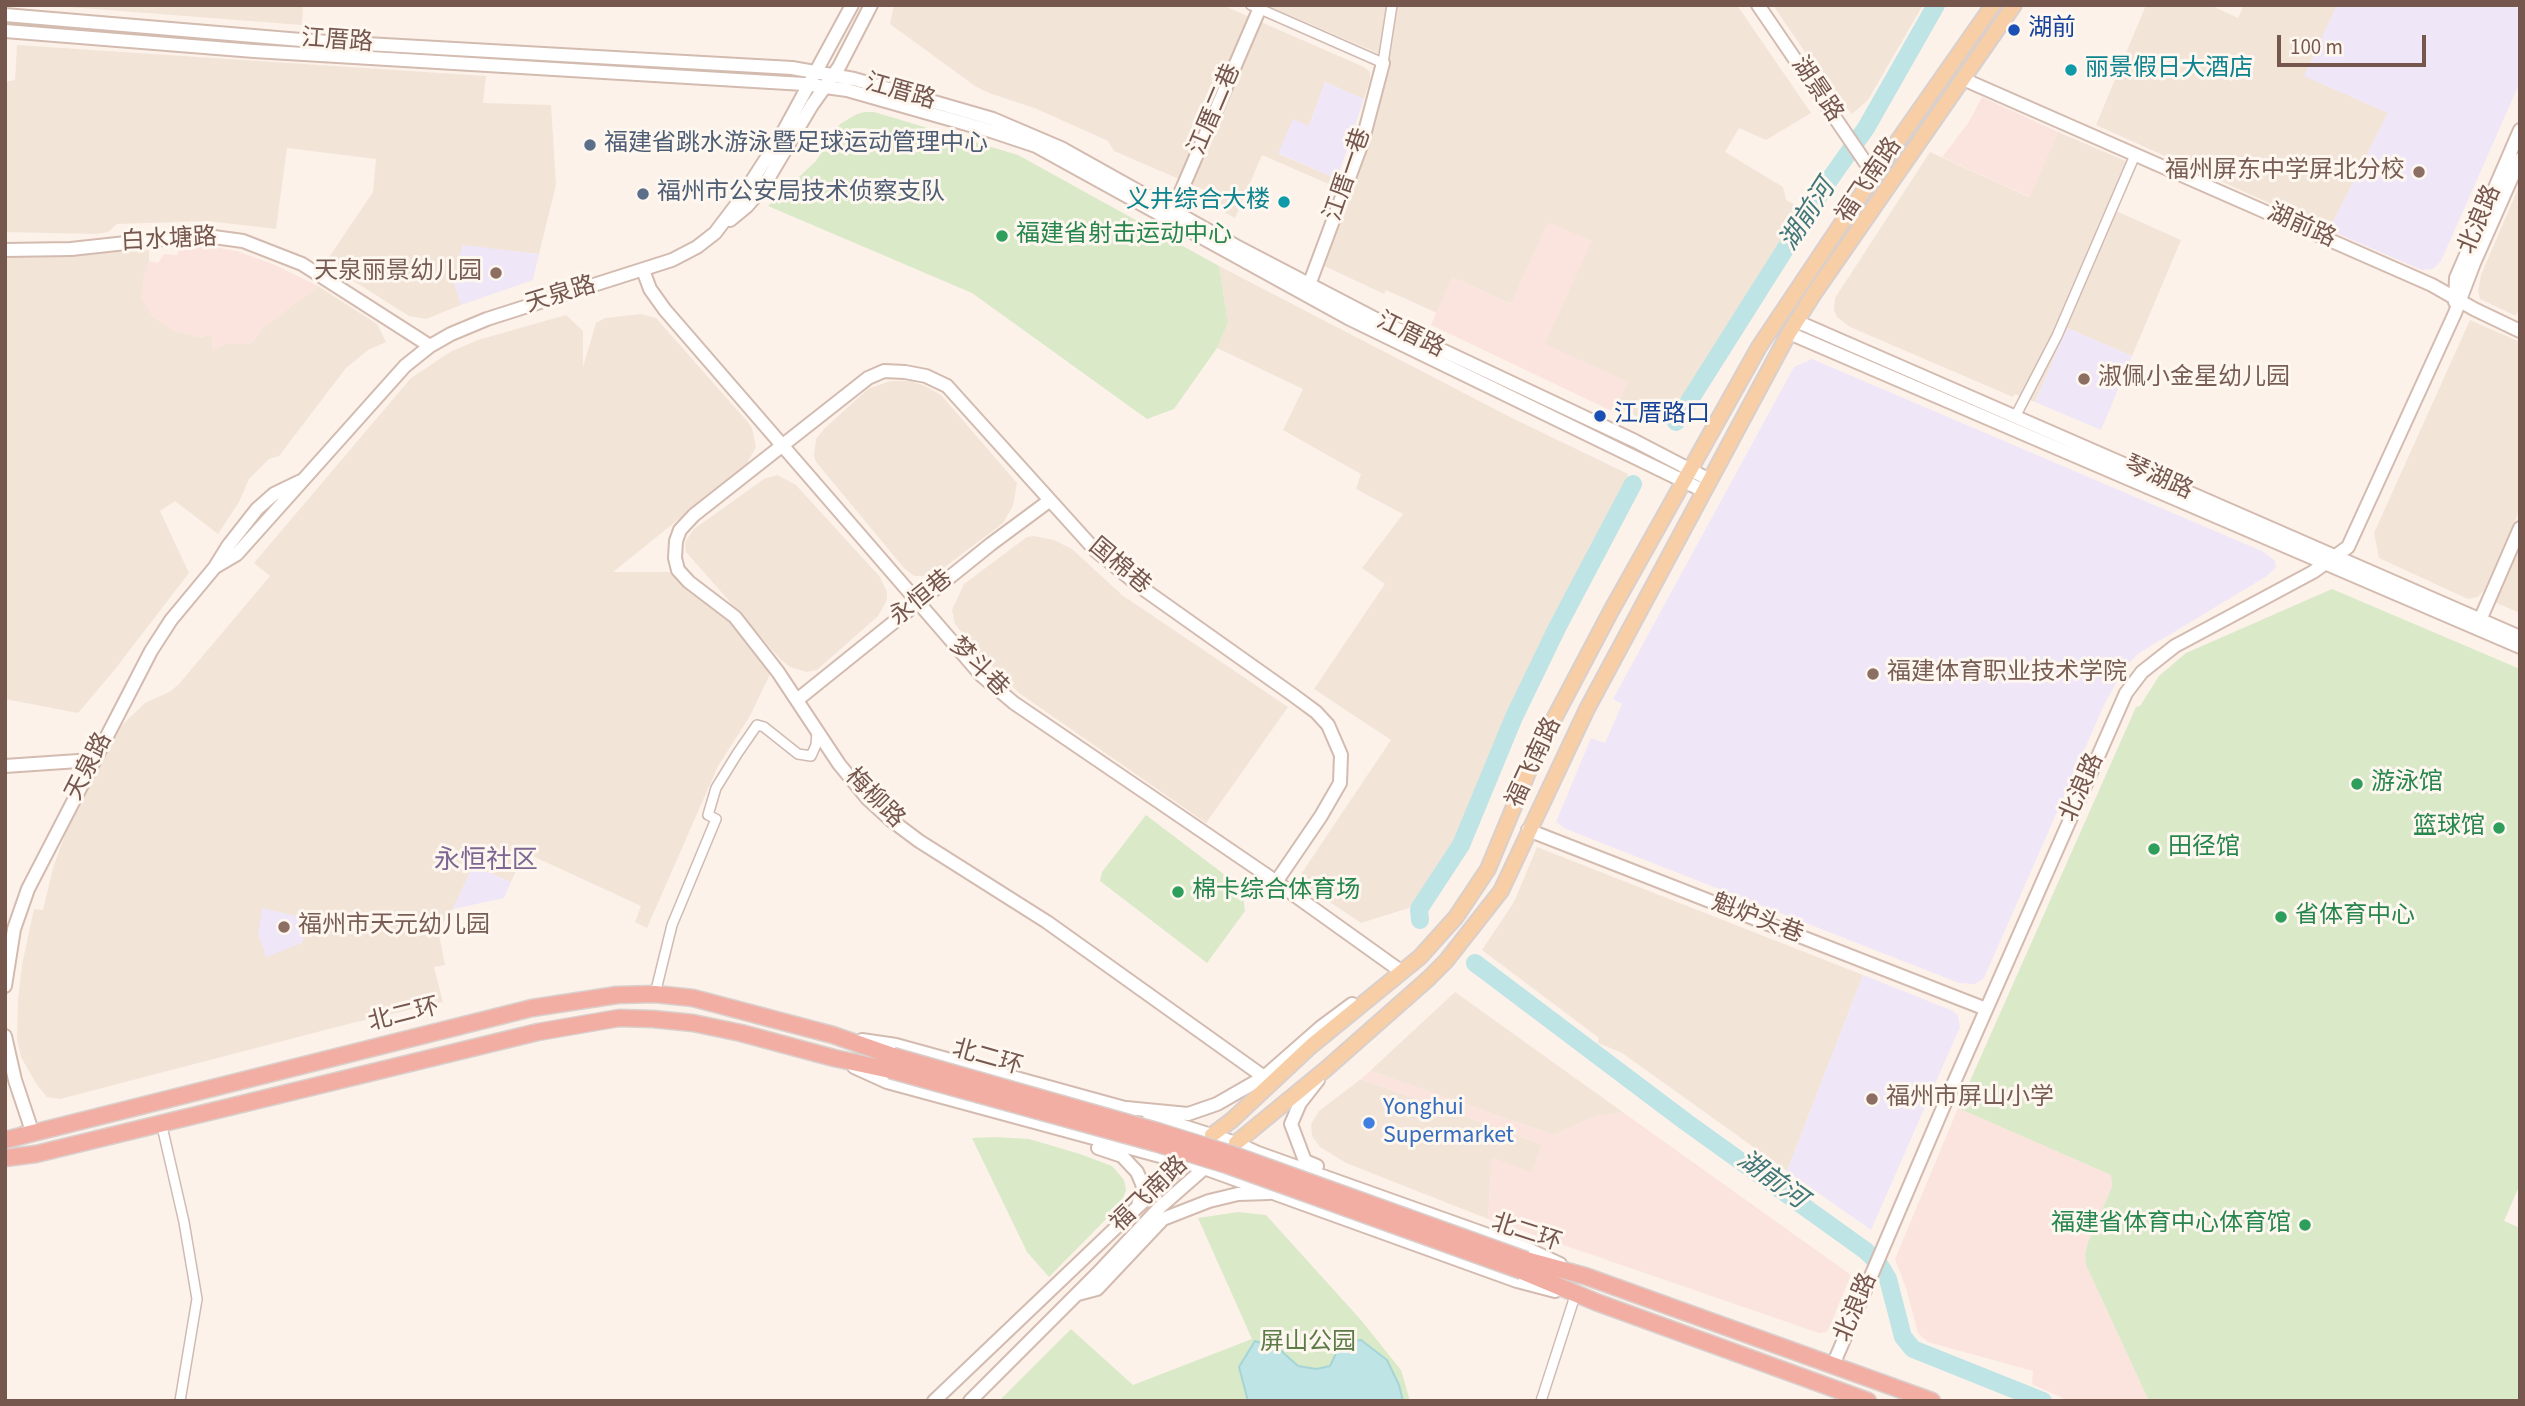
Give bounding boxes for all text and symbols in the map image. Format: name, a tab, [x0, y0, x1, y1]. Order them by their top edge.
place label: 湖前	[2028, 16, 2076, 44]
scale bar	[2280, 21, 2429, 65]
marker: 湖前	[2006, 22, 2022, 38]
street label: 江厝路	[300, 25, 374, 59]
text: 100 m	[2290, 32, 2343, 62]
street label: 湖景路	[1784, 52, 1848, 128]
place label: 丽景假日大酒店	[2085, 56, 2253, 84]
street label: 江厝二巷	[1184, 60, 1248, 160]
marker: 丽景假日大酒店	[2063, 62, 2079, 78]
street label: 江厝路	[861, 69, 939, 117]
street label: 江厝一巷	[1320, 125, 1378, 225]
place label: 福建省跳水游泳暨足球运动管理中心	[604, 131, 988, 159]
street label: 福飞南路	[1831, 133, 1909, 229]
marker: 福建省跳水游泳暨足球运动管理中心	[582, 137, 598, 153]
place label: 福州屏东中学屏北分校	[2165, 158, 2405, 186]
marker: 福州屏东中学屏北分校	[2411, 164, 2427, 180]
water label: 湖前河	[1775, 175, 1843, 257]
place label: 福州市公安局技术侦察支队	[657, 180, 945, 208]
street label: 北浪路	[2454, 181, 2508, 259]
marker: 福州市公安局技术侦察支队	[635, 186, 651, 202]
place label: 义井综合大楼	[1126, 188, 1270, 216]
marker: 义井综合大楼	[1276, 194, 1292, 210]
street label: 湖前路	[2262, 199, 2340, 255]
place label: 福建省射击运动中心	[1016, 222, 1232, 250]
street label: 白水塘路	[120, 224, 218, 258]
marker: 福建省射击运动中心	[994, 228, 1010, 244]
place label: 天泉丽景幼儿园	[314, 259, 482, 287]
marker: 天泉丽景幼儿园	[488, 265, 504, 281]
street label: 天泉路	[522, 272, 600, 320]
street label: 江厝路	[1371, 307, 1449, 365]
place label: 淑佩小金星幼儿园	[2098, 365, 2290, 393]
marker: 淑佩小金星幼儿园	[2076, 371, 2092, 387]
place label: 江厝路口	[1614, 402, 1710, 430]
marker: 江厝路口	[1592, 408, 1608, 424]
street label: 琴湖路	[2119, 451, 2197, 507]
street label: 国棉巷	[1082, 533, 1156, 601]
street label: 永恒巷	[885, 565, 959, 633]
street label: 梦斗巷	[942, 632, 1014, 704]
place label: 福建体育职业技术学院	[1887, 660, 2127, 688]
marker: 福建体育职业技术学院	[1865, 666, 1881, 682]
street label: 福飞南路	[1502, 713, 1568, 813]
street label: 天泉路	[61, 728, 119, 806]
street label: 北浪路	[2055, 749, 2111, 827]
street label: 梅柳路	[838, 763, 910, 835]
place label: 游泳馆	[2371, 770, 2443, 798]
marker: 游泳馆	[2349, 776, 2365, 792]
place label: 篮球馆	[2413, 814, 2485, 842]
marker: 篮球馆	[2491, 820, 2507, 836]
place label: 田径馆	[2168, 835, 2240, 863]
marker: 田径馆	[2146, 841, 2162, 857]
district label: 永恒社区	[434, 846, 538, 878]
place label: 棉卡综合体育场	[1192, 878, 1360, 906]
marker: 棉卡综合体育场	[1170, 884, 1186, 900]
street label: 魁炉头巷	[1707, 889, 1807, 951]
place label: 省体育中心	[2295, 903, 2415, 931]
marker: 省体育中心	[2273, 909, 2289, 925]
place label: 福州市天元幼儿园	[298, 913, 490, 941]
marker: 福州市天元幼儿园	[276, 919, 292, 935]
street label: 北二环	[366, 993, 442, 1039]
street label: 北二环	[948, 1035, 1026, 1083]
place label: 福州市屏山小学	[1886, 1085, 2054, 1113]
marker: 福州市屏山小学	[1864, 1091, 1880, 1107]
place label: Yonghui Supermarket	[1383, 1095, 1514, 1151]
marker: Yonghui Supermarket	[1361, 1115, 1377, 1131]
water label: 湖前河	[1730, 1145, 1812, 1217]
street label: 福飞南路	[1105, 1151, 1195, 1239]
street label: 北二环	[1487, 1209, 1565, 1259]
place label: 福建省体育中心体育馆	[2051, 1211, 2291, 1239]
marker: 福建省体育中心体育馆	[2297, 1217, 2313, 1233]
street label: 北浪路	[1830, 1269, 1884, 1347]
park label: 屏山公园	[1260, 1330, 1356, 1358]

